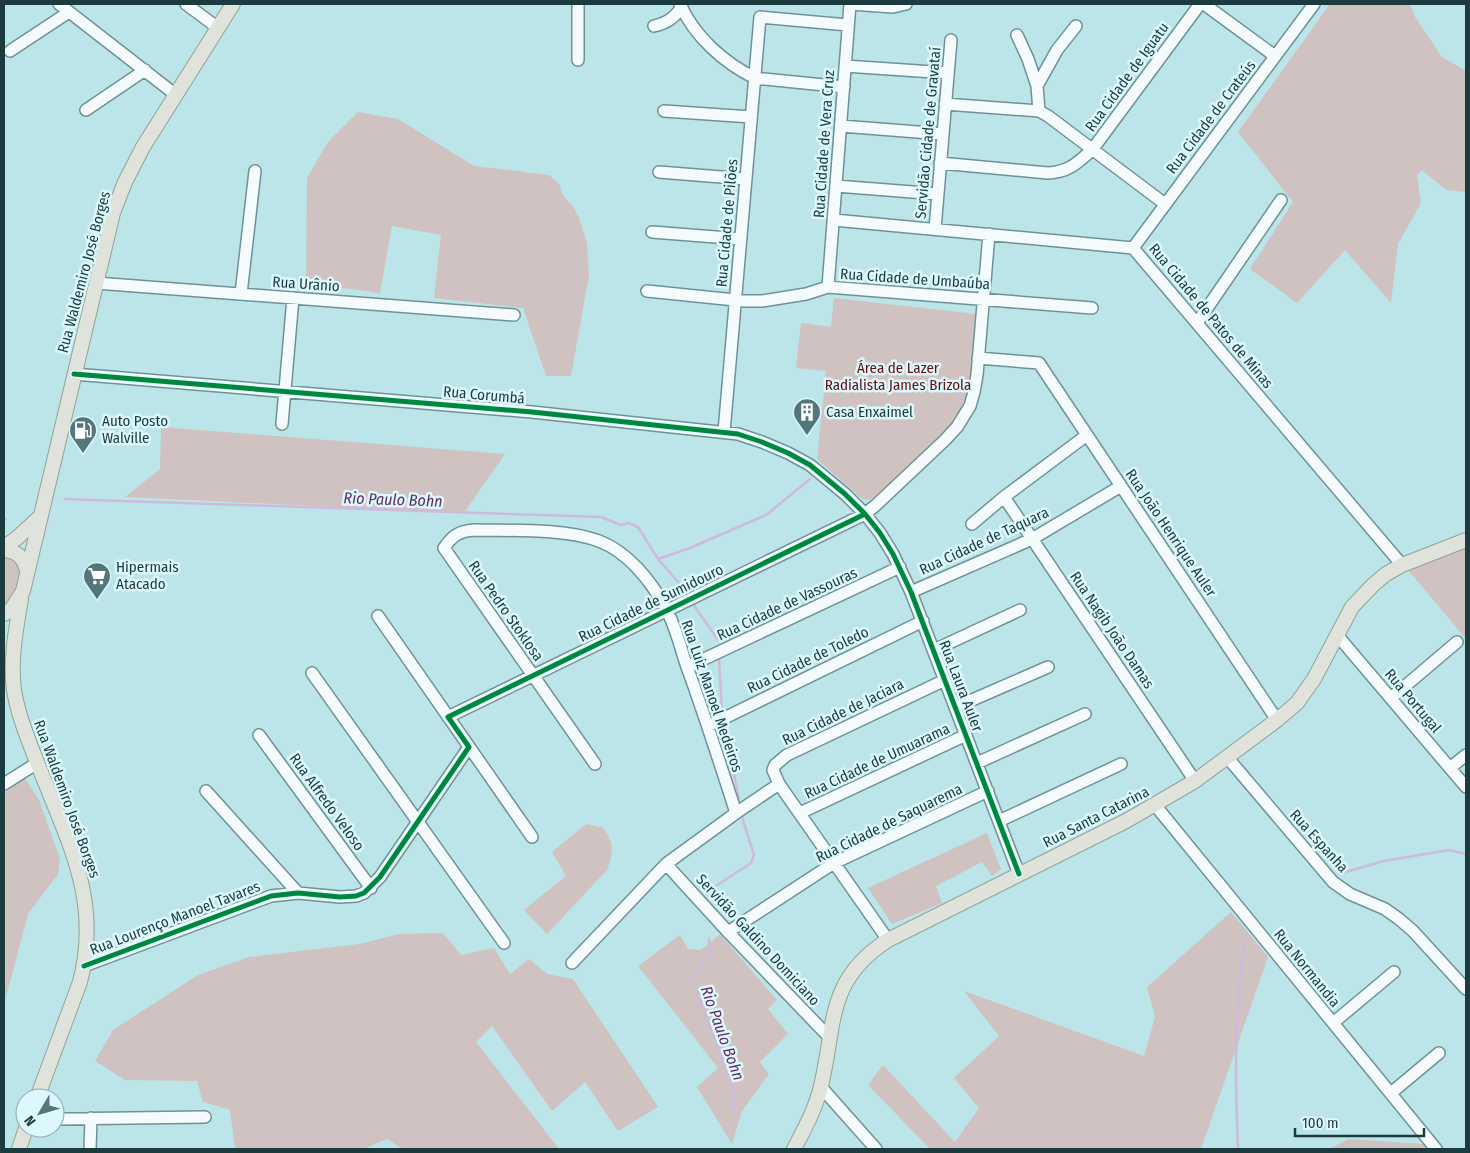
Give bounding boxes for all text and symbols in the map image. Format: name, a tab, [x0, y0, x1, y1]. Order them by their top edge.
street label: Rua Cidade de Iguatu	[1081, 19, 1173, 135]
street label: Servidão Cidade de Gravataí	[912, 46, 944, 220]
street label: Rua Cidade de Crateús	[1162, 57, 1260, 177]
street label: Rua Cidade de Vera Cruz	[810, 69, 838, 219]
street label: Rua Cidade de Pilões	[712, 158, 742, 288]
street label: Rua Waldemiro José Borges	[54, 189, 114, 355]
street label: Rua Cidade de Patos de Minas	[1145, 240, 1277, 392]
street label: Rua Cidade de Umbaúba	[839, 265, 991, 293]
street label: Rua Urânio	[272, 273, 340, 295]
park label: Área de Lazer Radialista James Brizola	[825, 359, 971, 394]
street label: Rua Corumbá	[442, 382, 526, 408]
building icon: Casa Enxaimel	[792, 397, 822, 436]
place label: Casa Enxaimel	[826, 403, 913, 421]
place label: Auto Posto Walville	[102, 412, 168, 447]
fuel station icon: Auto Posto Walville	[68, 415, 98, 454]
street label: Rua João Henrique Auler	[1122, 466, 1221, 601]
water label: Rio Paulo Bohn	[343, 488, 443, 511]
street label: Rua Cidade de Taquara	[917, 503, 1051, 579]
street label: Rua Pedro Stoklosa	[465, 557, 547, 665]
place label: Hipermais Atacado	[116, 558, 179, 593]
street label: Rua Cidade de Sumidouro	[576, 560, 726, 646]
supermarket icon: Hipermais Atacado	[82, 561, 112, 600]
street label: Rua Cidade de Vassouras	[714, 564, 860, 644]
street label: Rua Nagib João Damas	[1066, 568, 1158, 692]
street label: Rua Luiz Manoel Medeiros	[678, 618, 746, 774]
street label: Rua Cidade de Toledo	[744, 623, 872, 697]
street label: Rua Laura Auler	[935, 638, 987, 735]
street label: Rua Portugal	[1381, 665, 1445, 737]
street label: Rua Cidade de Jaciara	[779, 675, 907, 749]
street label: Rua Waldemiro José Borges	[30, 718, 104, 880]
street label: Rua Cidade de Umuarama	[802, 719, 952, 803]
street label: Rua Alfredo Veloso	[286, 750, 368, 854]
street label: Rua Cidade de Saquarema	[813, 780, 965, 866]
street label: Rua Santa Catarina	[1040, 783, 1152, 851]
street label: Rua Espanha	[1286, 806, 1352, 876]
street label: Servidão Galdino Domiciano	[692, 870, 824, 1010]
street label: Rua Lourenço Manoel Tavares	[87, 877, 263, 959]
street label: Rua Normandia	[1270, 925, 1344, 1011]
water label: Rio Paulo Bohn	[697, 983, 748, 1083]
north arrow	[15, 1088, 65, 1138]
scale bar	[1295, 1106, 1424, 1138]
text: N	[21, 1112, 39, 1129]
text: 100 m	[1302, 1114, 1339, 1132]

